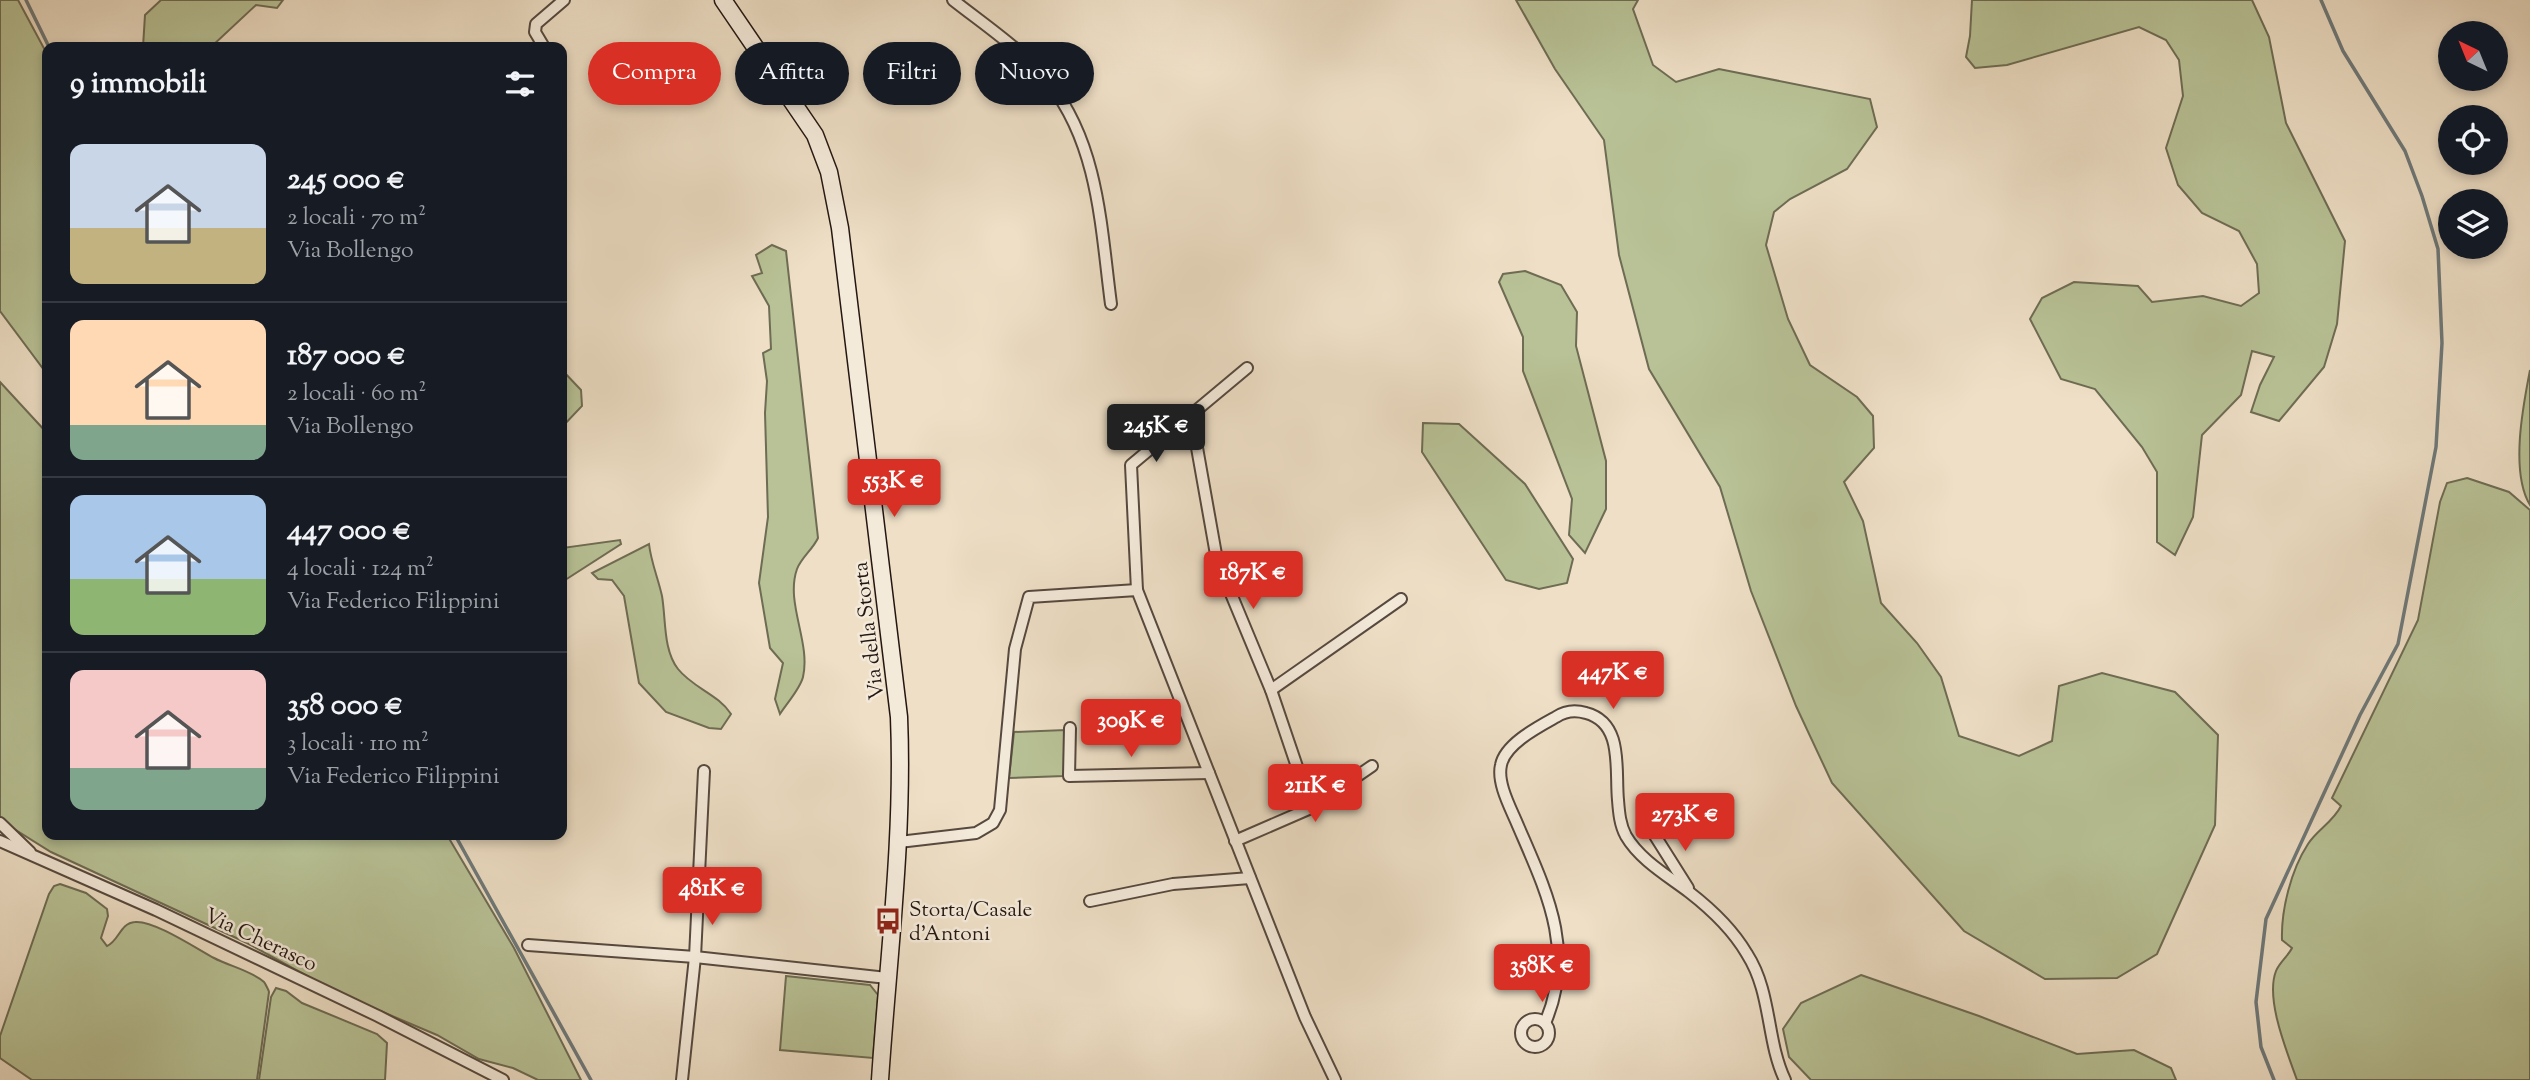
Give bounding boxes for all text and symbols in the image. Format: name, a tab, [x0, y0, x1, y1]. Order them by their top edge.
north arrow	[2438, 21, 2508, 91]
map controls	[2438, 21, 2508, 259]
chip: Compra	[588, 42, 721, 105]
chip: Affitta	[735, 42, 849, 105]
chip: Filtri	[863, 42, 961, 105]
chip: Nuovo	[975, 42, 1094, 105]
text: 9 immobili	[70, 63, 207, 106]
icon: filters	[501, 65, 539, 103]
button: locate	[2438, 105, 2508, 175]
text: 245 000 €	[287, 159, 405, 202]
icon: home	[126, 172, 210, 256]
button: layers	[2438, 189, 2508, 259]
text: 2 locali · 70 m²	[287, 202, 426, 235]
text: Via Bollengo	[287, 235, 414, 268]
text: 187 000 €	[287, 335, 406, 378]
icon: home	[126, 348, 210, 432]
text: 2 locali · 60 m²	[287, 378, 426, 411]
pin: 245K €	[1099, 405, 1213, 464]
text: 245K €	[1123, 410, 1189, 443]
text: Via Bollengo	[287, 411, 414, 444]
pin: 553K €	[837, 460, 951, 519]
text: 553K €	[864, 465, 924, 498]
text: 447 000 €	[287, 510, 411, 553]
icon: home	[126, 523, 210, 607]
pin: 187K €	[1196, 552, 1310, 611]
text: 4 locali · 124 m²	[287, 553, 434, 586]
text: 187K €	[1220, 557, 1286, 590]
street label: Via della Storta	[847, 560, 893, 702]
text: Via Federico Filippini	[287, 586, 499, 619]
pin: 447K €	[1556, 652, 1670, 711]
text: 447K €	[1578, 657, 1648, 690]
text: 358 000 €	[287, 685, 403, 728]
icon: home	[126, 698, 210, 782]
pin: 309K €	[1074, 700, 1188, 759]
text: 309K €	[1097, 705, 1165, 738]
text: 3 locali · 110 m²	[287, 728, 429, 761]
text: Via Federico Filippini	[287, 761, 499, 794]
pin: 211K €	[1258, 764, 1372, 824]
text: 211K €	[1284, 770, 1346, 803]
pin: 273K €	[1628, 794, 1742, 853]
text: 273K €	[1651, 799, 1719, 832]
pin: 481K €	[655, 867, 769, 927]
text: 481K €	[679, 873, 745, 906]
place label: Storta/Casale d'Antoni	[909, 896, 1032, 950]
street label: Via Cherasco	[199, 902, 322, 980]
bus stop icon: Storta/Casale d'Antoni	[873, 906, 903, 936]
pin: 358K €	[1485, 944, 1599, 1004]
text: 358K €	[1510, 950, 1574, 983]

